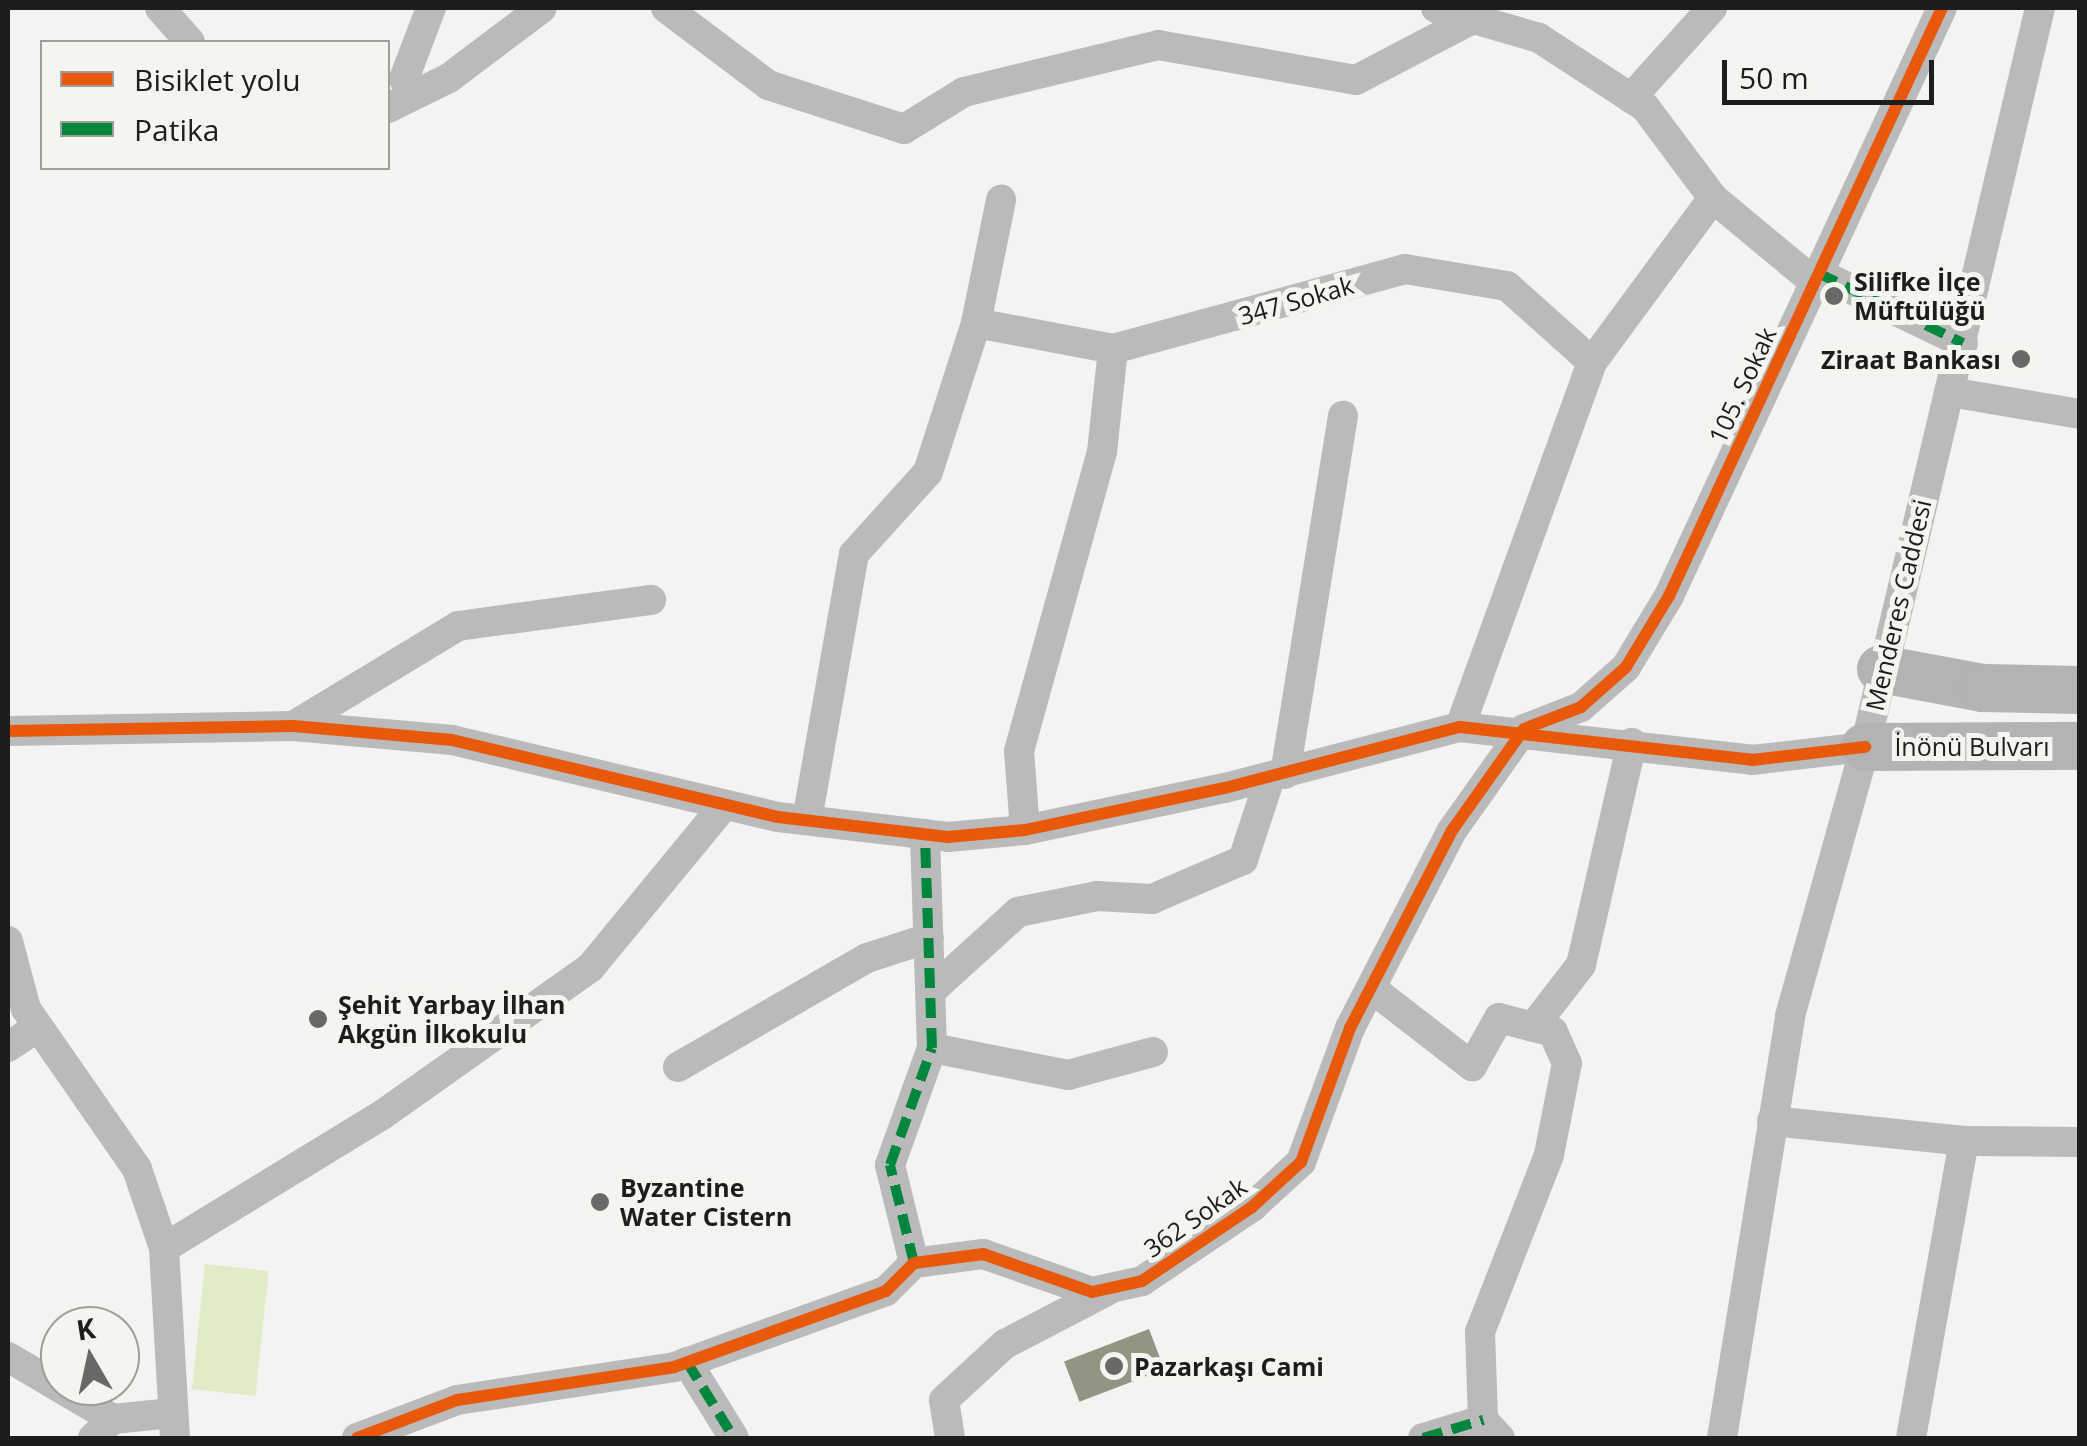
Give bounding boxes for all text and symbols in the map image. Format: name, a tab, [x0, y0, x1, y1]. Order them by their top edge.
legend	[40, 40, 390, 170]
scale bar	[1727, 40, 1940, 102]
text: 50 m	[1739, 57, 1809, 98]
text: Bisiklet yolu	[134, 59, 301, 100]
text: Patika	[134, 109, 219, 150]
place label: Silifke İlçe Müftülüğü	[1854, 267, 1986, 326]
street label: 347 Sokak	[1235, 269, 1357, 331]
marker: Silifke İlçe Müftülüğü	[1823, 285, 1845, 307]
street label: 105. Sokak	[1702, 322, 1782, 448]
place label: Ziraat Bankası	[1821, 344, 2001, 374]
marker: Ziraat Bankası	[2010, 348, 2032, 370]
street label: Menderes Caddesi	[1859, 496, 1937, 714]
street label: İnönü Bulvarı	[1894, 731, 2050, 761]
place label: Şehit Yarbay İlhan Akgün İlkokulu	[338, 990, 566, 1049]
marker: Şehit Yarbay İlhan Akgün İlkokulu	[307, 1008, 329, 1030]
street label: 362 Sokak	[1138, 1171, 1252, 1263]
place label: Byzantine Water Cistern	[620, 1173, 792, 1232]
marker: Byzantine Water Cistern	[589, 1191, 611, 1213]
north arrow	[40, 1306, 140, 1406]
text: K	[73, 1308, 98, 1349]
place label: Pazarkaşı Cami	[1134, 1351, 1324, 1381]
marker: Pazarkaşı Cami	[1103, 1355, 1125, 1377]

